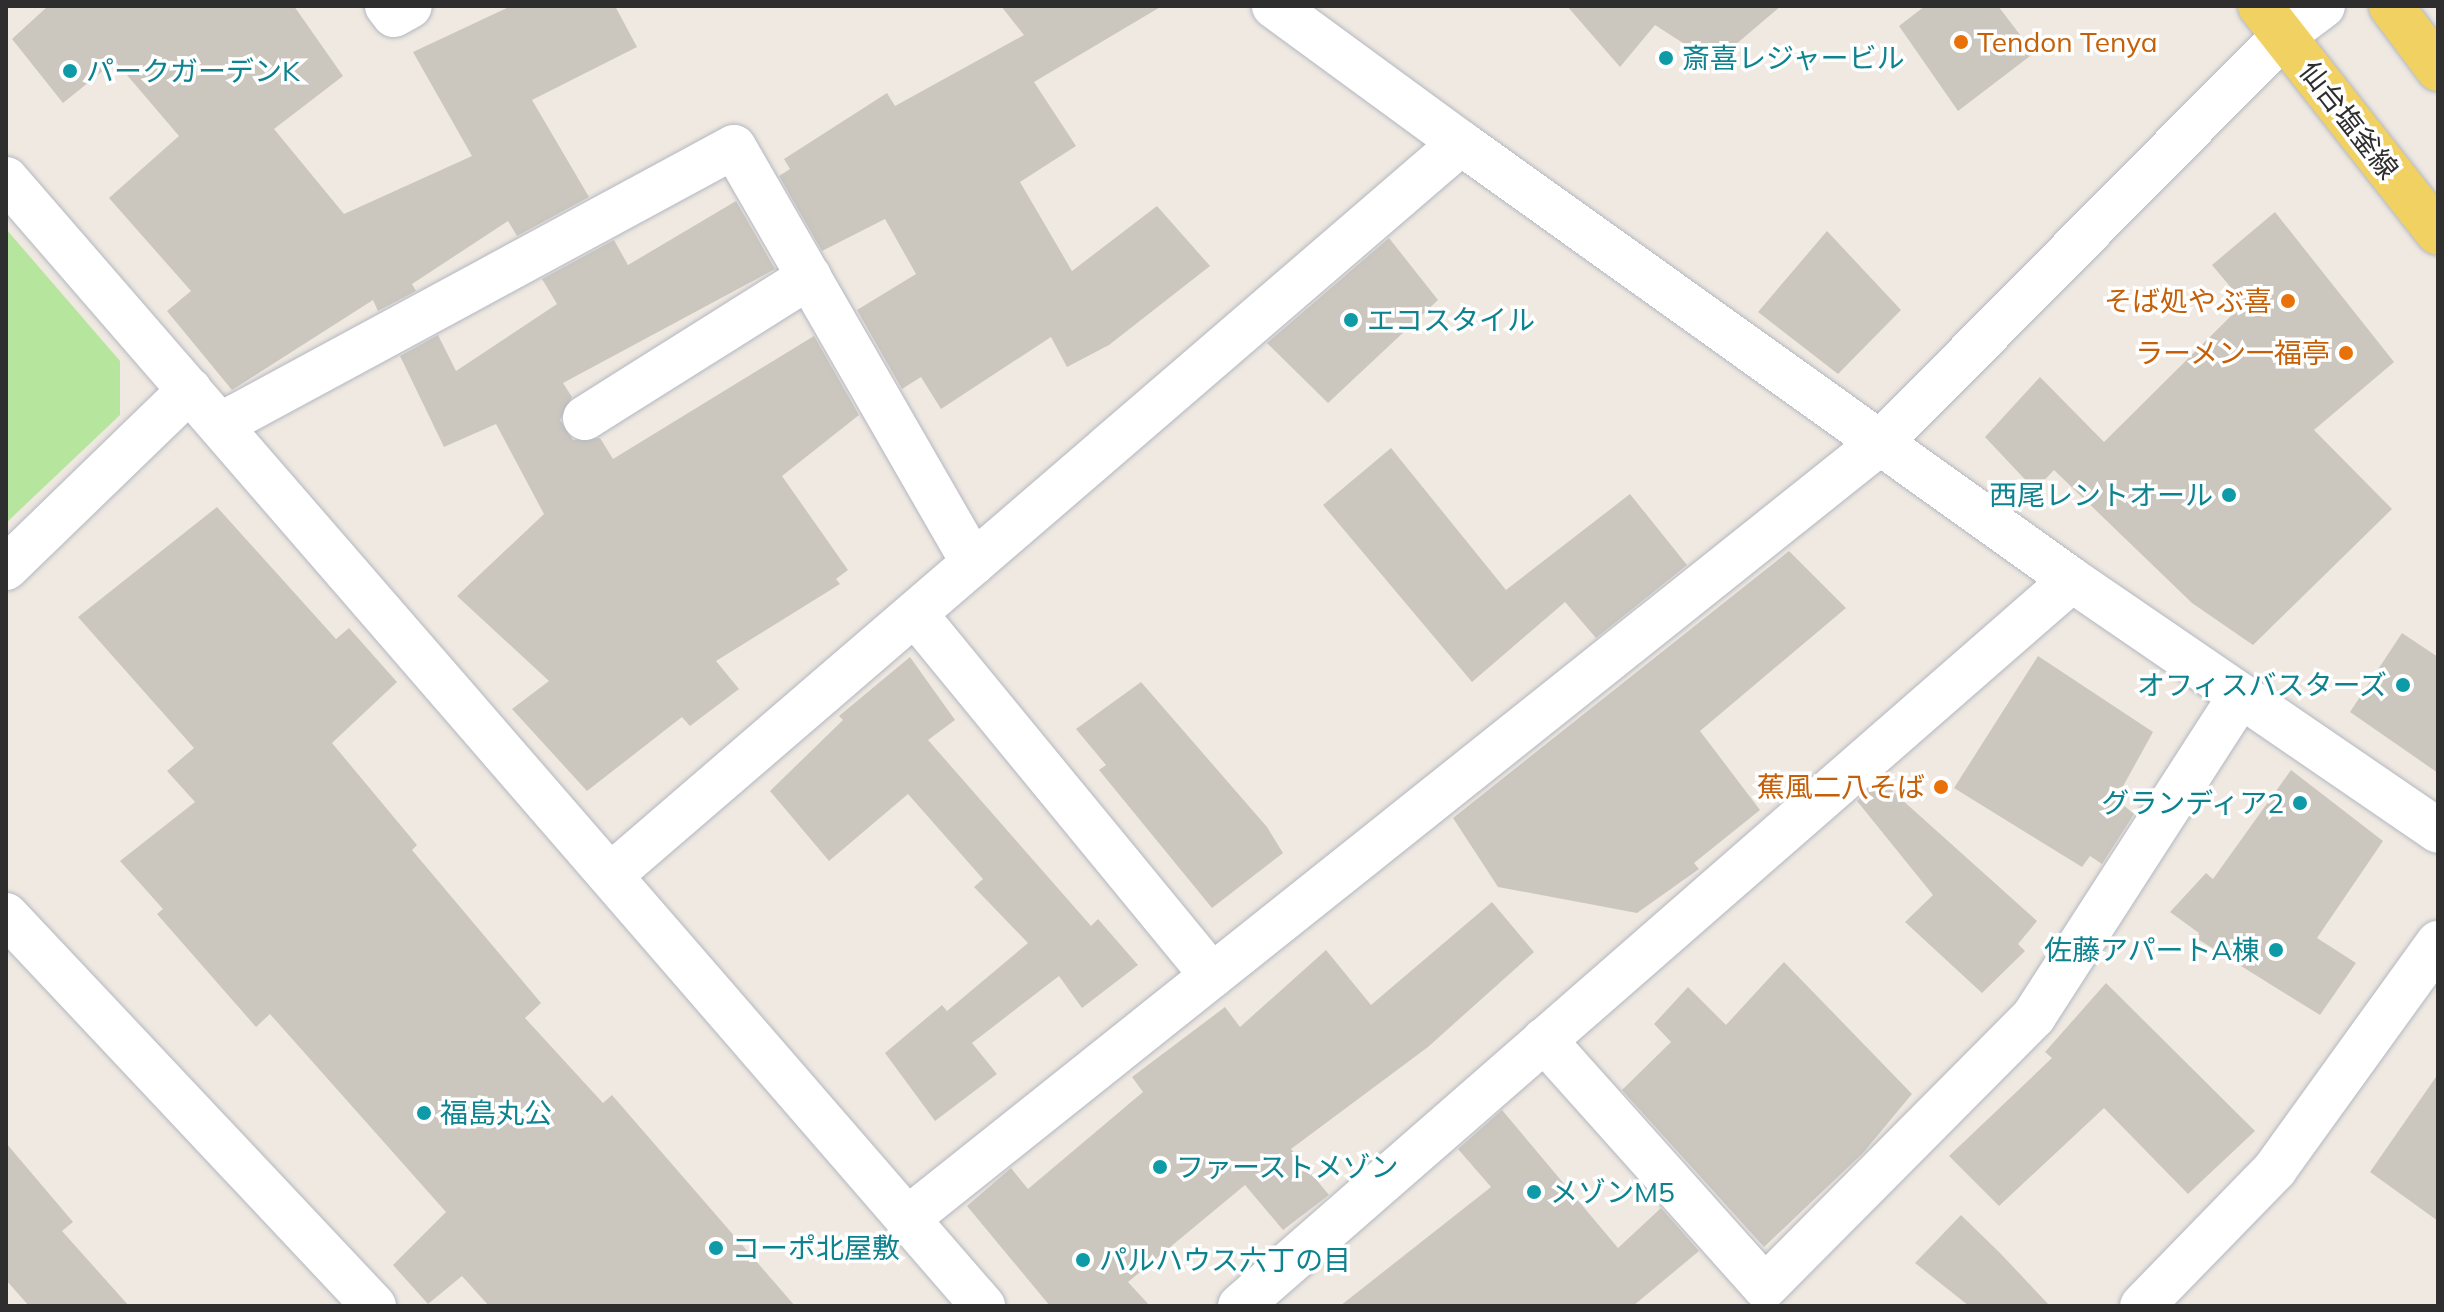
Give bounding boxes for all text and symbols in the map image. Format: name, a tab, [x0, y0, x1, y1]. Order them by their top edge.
place label: Tendon Tenya	[1977, 25, 2158, 59]
marker: Tendon Tenya	[1952, 33, 1970, 51]
place label: 斎喜レジャービル	[1682, 41, 1906, 75]
marker: 斎喜レジャービル	[1657, 49, 1675, 67]
place label: パークガーデンK	[86, 54, 300, 88]
street label: 仙台塩釜線	[2293, 54, 2405, 186]
marker: パークガーデンK	[61, 62, 79, 80]
place label: そば処やぶ喜	[2104, 284, 2272, 318]
marker: そば処やぶ喜	[2279, 292, 2297, 310]
place label: エコスタイル	[1367, 303, 1535, 337]
marker: エコスタイル	[1342, 311, 1360, 329]
place label: ラーメン一福亭	[2134, 336, 2330, 370]
marker: ラーメン一福亭	[2337, 344, 2355, 362]
place label: 西尾レントオール	[1989, 478, 2213, 512]
marker: 西尾レントオール	[2220, 486, 2238, 504]
place label: オフィスバスターズ	[2135, 668, 2387, 702]
marker: オフィスバスターズ	[2394, 676, 2412, 694]
place label: 蕉風二八そば	[1757, 770, 1925, 804]
marker: 蕉風二八そば	[1932, 778, 1950, 796]
place label: グランディア2	[2099, 786, 2284, 820]
marker: グランディア2	[2291, 794, 2309, 812]
place label: 佐藤アパートA棟	[2043, 933, 2260, 967]
marker: 佐藤アパートA棟	[2267, 941, 2285, 959]
place label: 福島丸公	[440, 1096, 552, 1130]
marker: 福島丸公	[415, 1104, 433, 1122]
place label: ファーストメゾン	[1176, 1150, 1400, 1184]
marker: ファーストメゾン	[1151, 1158, 1169, 1176]
place label: メゾンM5	[1550, 1175, 1675, 1209]
marker: メゾンM5	[1525, 1183, 1543, 1201]
place label: コーポ北屋敷	[732, 1231, 900, 1265]
marker: コーポ北屋敷	[707, 1239, 725, 1257]
place label: パルハウス六丁の目	[1099, 1243, 1351, 1277]
marker: パルハウス六丁の目	[1074, 1251, 1092, 1269]

